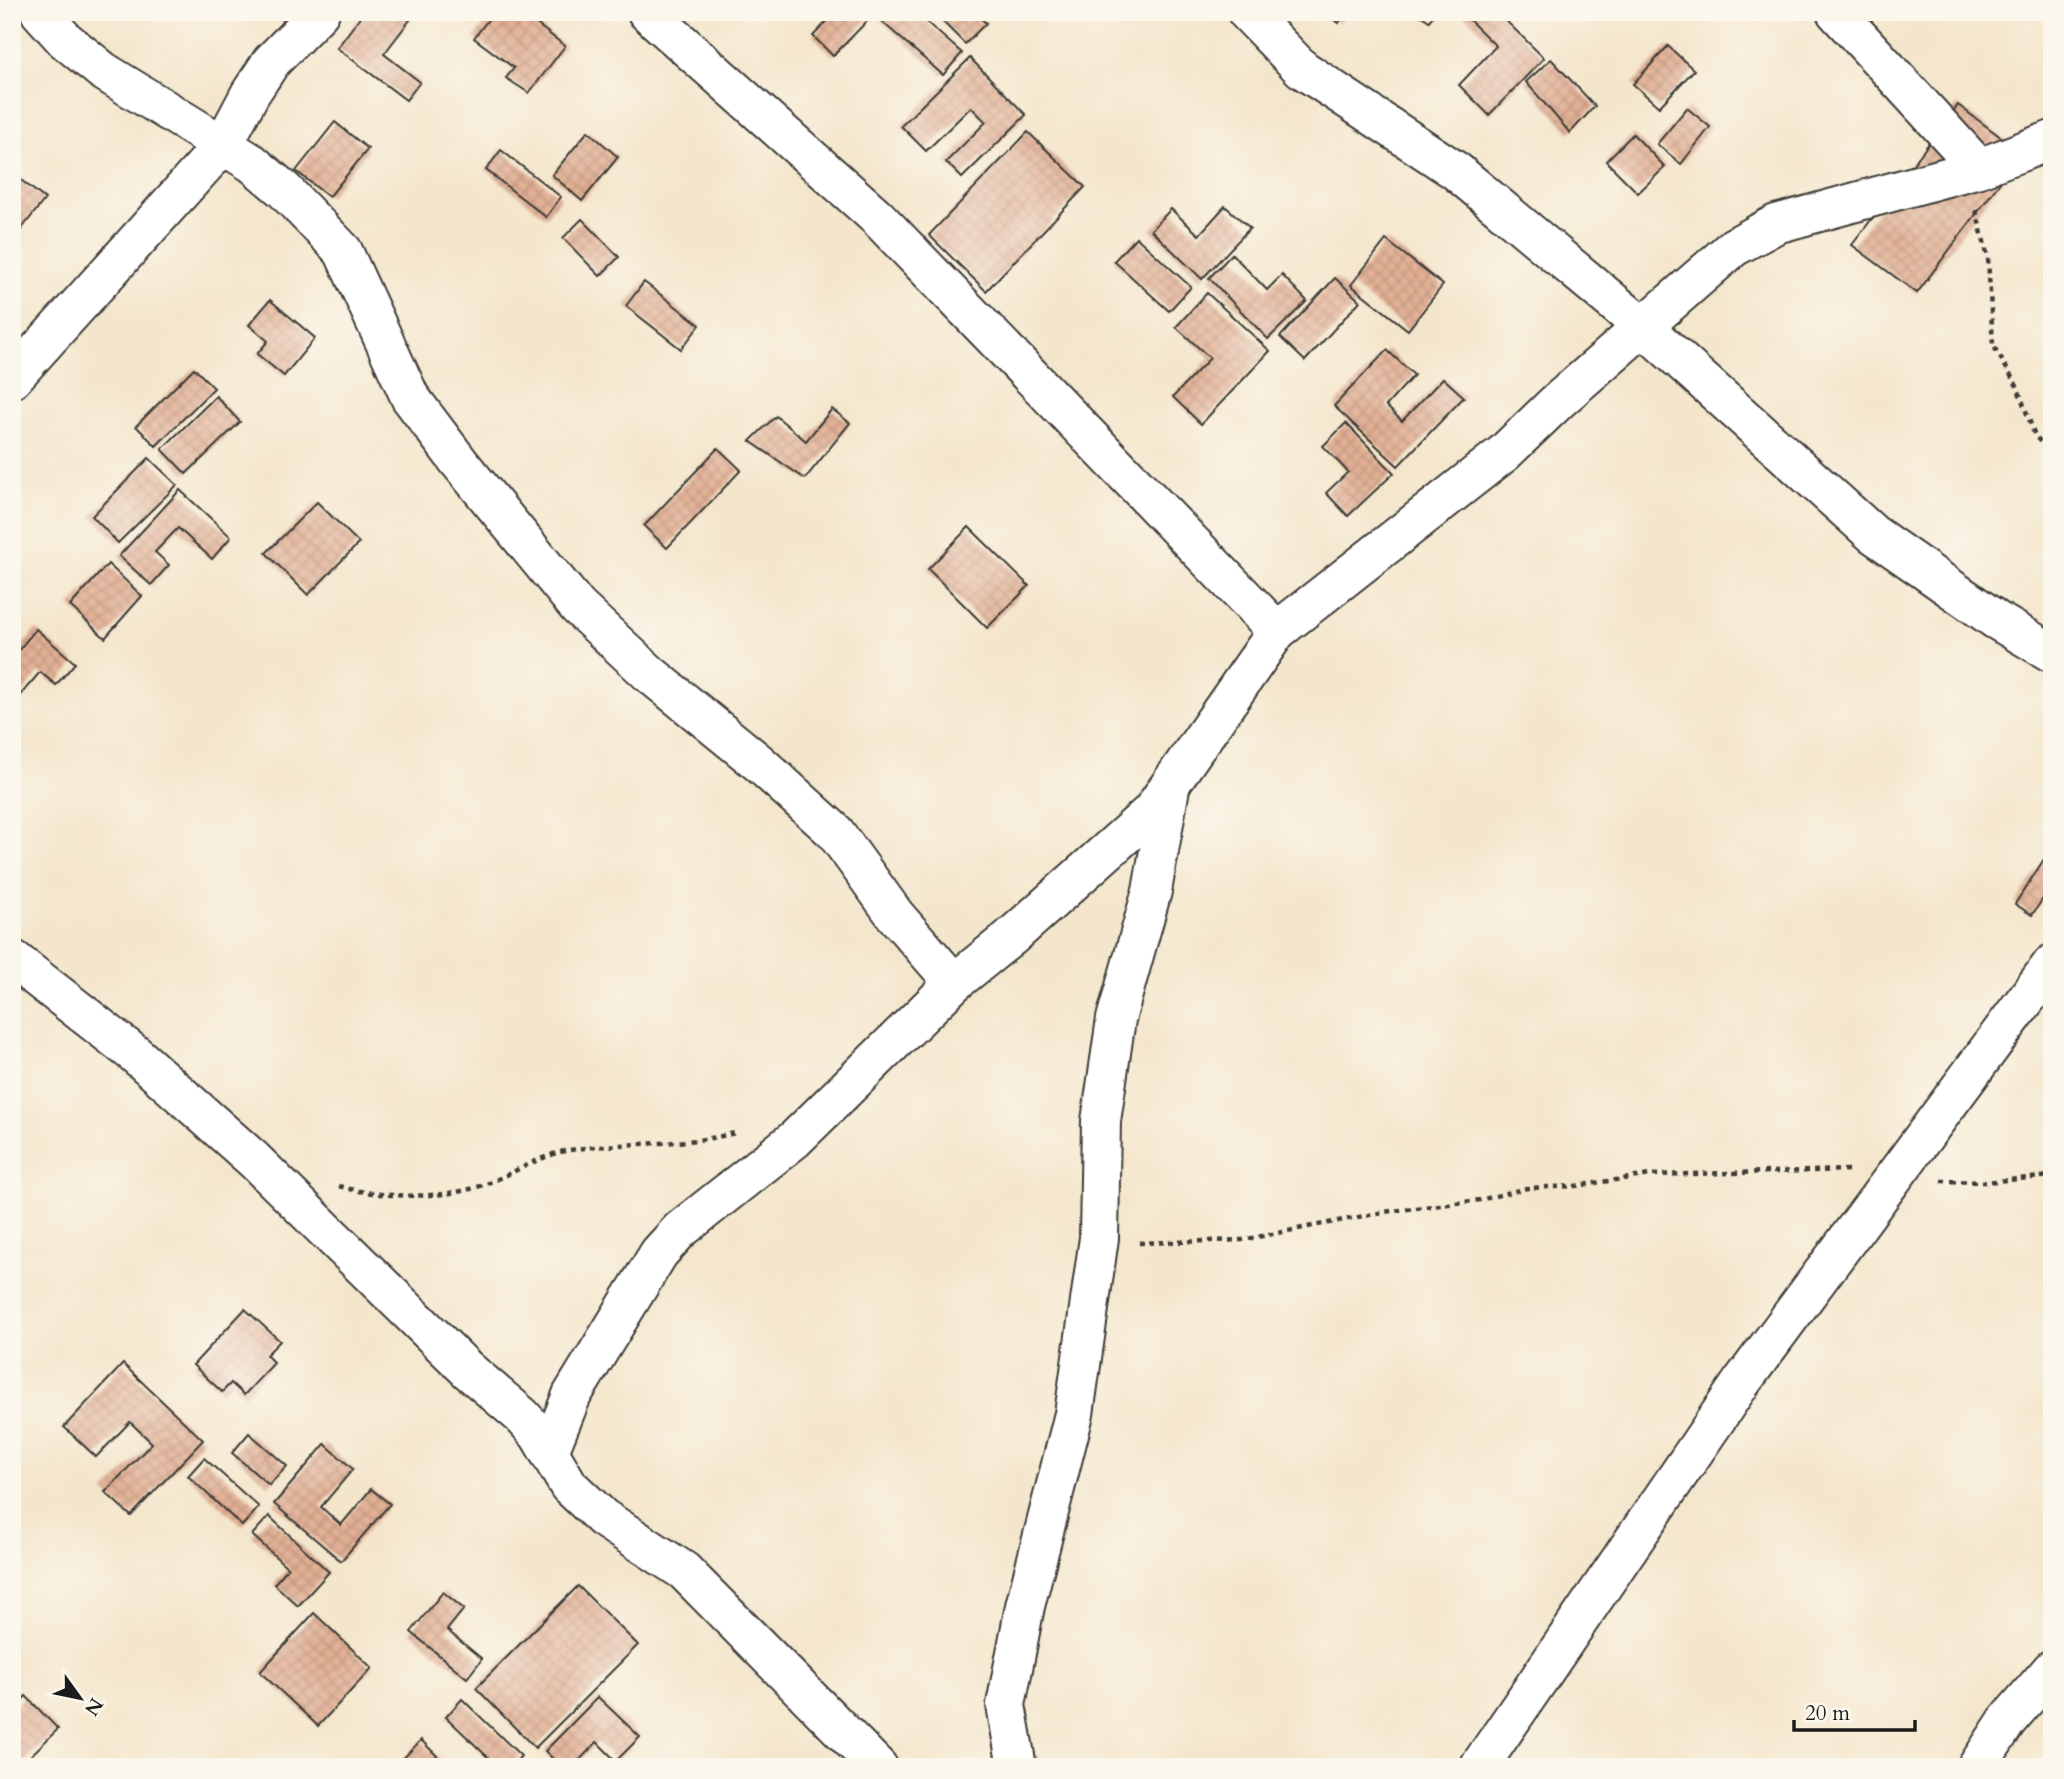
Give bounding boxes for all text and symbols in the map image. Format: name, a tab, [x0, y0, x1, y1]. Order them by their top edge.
north arrow	[46, 1664, 116, 1734]
scale bar	[1794, 1688, 1915, 1732]
text: N	[78, 1693, 109, 1721]
text: 20 m	[1805, 1699, 1850, 1728]

